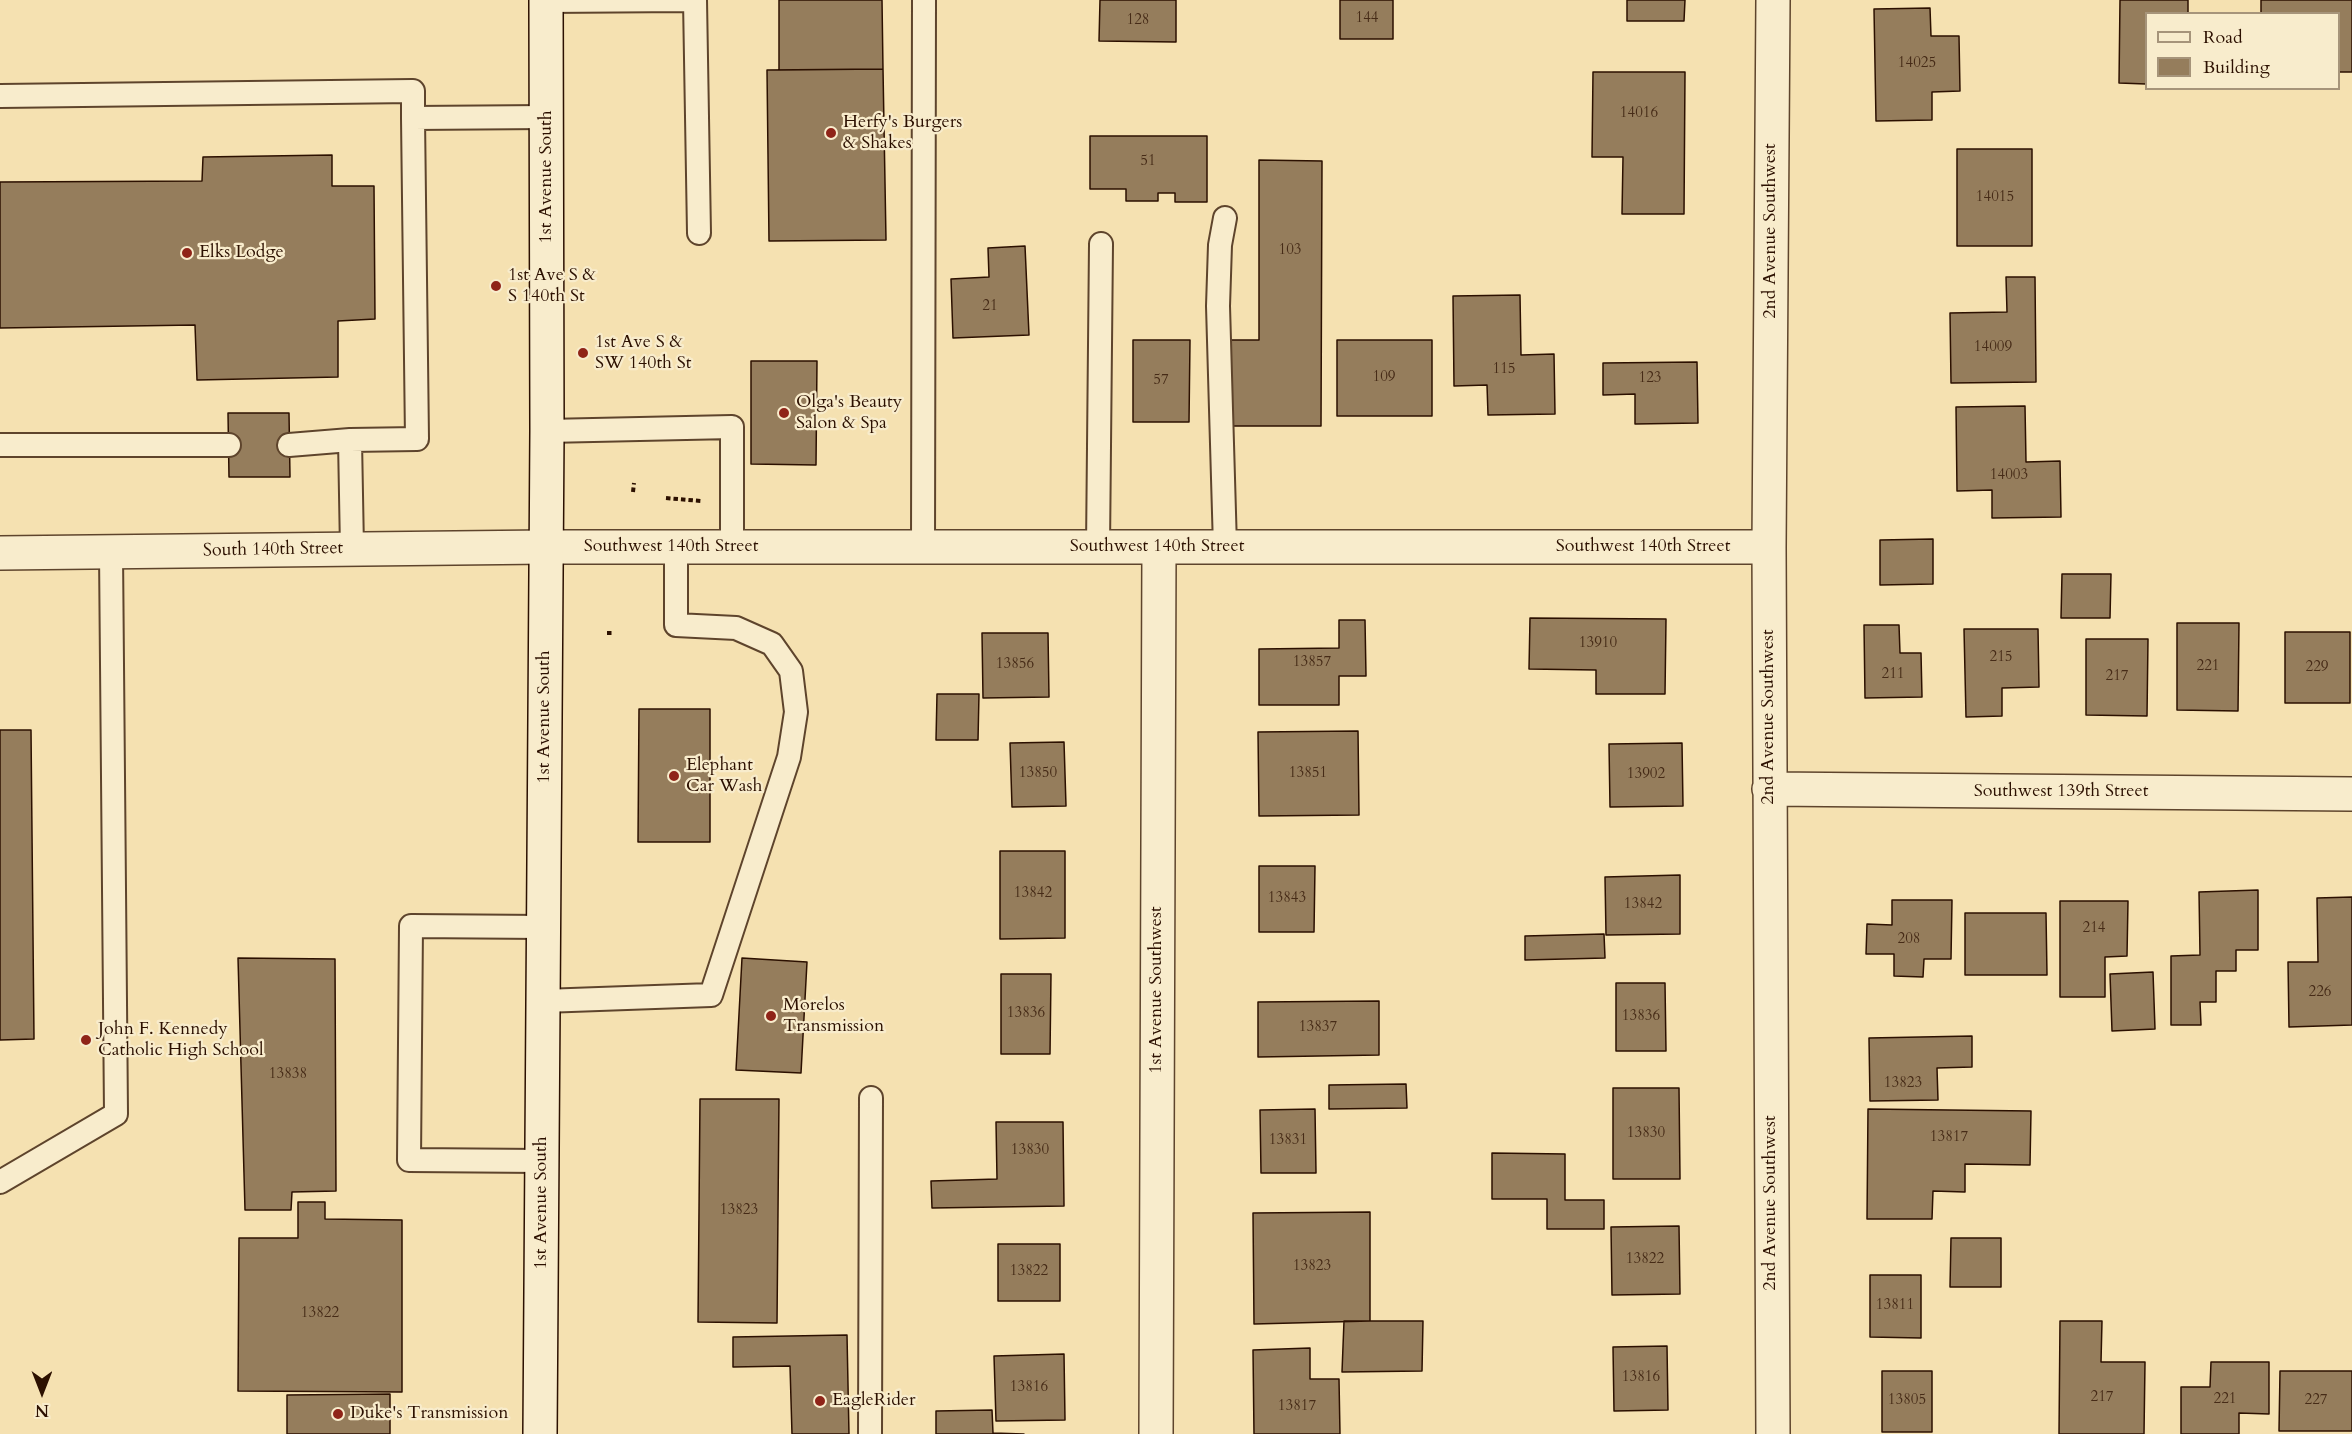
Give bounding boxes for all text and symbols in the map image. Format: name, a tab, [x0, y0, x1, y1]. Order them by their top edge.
house number: 144	[1355, 10, 1379, 28]
house number: 128	[1126, 12, 1150, 30]
legend	[2145, 12, 2340, 90]
text: Road	[2203, 25, 2243, 50]
house number: 14025	[1898, 55, 1936, 73]
text: Building	[2203, 55, 2270, 80]
house number: 14016	[1620, 105, 1658, 123]
street label: 1st Avenue South	[536, 110, 558, 244]
place label: Herfy's Burgers & Shakes	[843, 112, 962, 154]
marker: Herfy's Burgers & Shakes	[824, 126, 838, 140]
street label: 2nd Avenue Southwest	[1760, 143, 1782, 319]
house number: 51	[1140, 153, 1156, 171]
house number: 14015	[1976, 189, 2014, 207]
place label: Elks Lodge	[199, 242, 284, 264]
house number: 103	[1278, 242, 1302, 260]
marker: Elks Lodge	[180, 246, 194, 260]
place label: 1st Ave S & S 140th St	[508, 265, 596, 308]
marker: 1st Ave S & S 140th St	[489, 279, 503, 293]
house number: 21	[982, 298, 998, 316]
place label: 1st Ave S & SW 140th St	[595, 332, 691, 374]
house number: 14009	[1974, 339, 2012, 357]
marker: 1st Ave S & SW 140th St	[576, 346, 590, 360]
house number: 115	[1492, 361, 1516, 379]
house number: 109	[1372, 369, 1396, 387]
house number: 123	[1638, 370, 1662, 388]
house number: 57	[1153, 372, 1169, 390]
place label: Olga's Beauty Salon & Spa	[796, 392, 902, 434]
marker: Olga's Beauty Salon & Spa	[777, 406, 791, 420]
house number: 14003	[1990, 467, 2028, 485]
street label: Southwest 140th Street	[584, 536, 758, 558]
street label: Southwest 140th Street	[1070, 536, 1244, 558]
street label: Southwest 140th Street	[1556, 536, 1730, 558]
street label: South 140th Street	[203, 538, 343, 562]
street label: 2nd Avenue Southwest	[1758, 629, 1780, 805]
house number: 13910	[1579, 635, 1617, 653]
house number: 215	[1989, 649, 2013, 667]
street label: 1st Avenue South	[534, 650, 556, 784]
house number: 13857	[1293, 654, 1331, 672]
house number: 13856	[996, 656, 1034, 674]
house number: 221	[2196, 658, 2220, 676]
house number: 229	[2305, 659, 2329, 677]
house number: 211	[1881, 666, 1905, 684]
house number: 217	[2105, 668, 2129, 686]
place label: Elephant Car Wash	[686, 755, 762, 798]
house number: 13850	[1019, 765, 1057, 783]
house number: 13851	[1289, 765, 1327, 783]
house number: 13902	[1627, 766, 1665, 784]
marker: Elephant Car Wash	[667, 769, 681, 783]
street label: Southwest 139th Street	[1974, 781, 2148, 803]
house number: 13842	[1014, 885, 1052, 903]
house number: 13843	[1268, 890, 1306, 908]
house number: 13842	[1624, 896, 1662, 914]
street label: 1st Avenue Southwest	[1146, 906, 1168, 1074]
house number: 214	[2082, 920, 2106, 938]
house number: 208	[1897, 931, 1921, 949]
house number: 226	[2308, 984, 2332, 1002]
place label: Morelos Transmission	[783, 995, 884, 1038]
house number: 13836	[1007, 1005, 1045, 1023]
house number: 13836	[1622, 1008, 1660, 1026]
marker: Morelos Transmission	[764, 1009, 778, 1023]
place label: John F. Kennedy Catholic High School	[98, 1019, 264, 1062]
house number: 13837	[1299, 1019, 1337, 1037]
marker: John F. Kennedy Catholic High School	[79, 1033, 93, 1047]
house number: 13838	[269, 1066, 307, 1084]
house number: 13823	[1884, 1075, 1922, 1093]
street label: 2nd Avenue Southwest	[1760, 1115, 1782, 1291]
house number: 13830	[1627, 1125, 1665, 1143]
house number: 13817	[1930, 1129, 1968, 1147]
house number: 13831	[1269, 1132, 1307, 1150]
street label: 1st Avenue South	[531, 1136, 553, 1270]
house number: 13830	[1011, 1142, 1049, 1160]
house number: 13823	[720, 1202, 758, 1220]
house number: 13822	[1626, 1251, 1664, 1269]
house number: 13823	[1293, 1258, 1331, 1276]
house number: 13822	[1010, 1263, 1048, 1281]
house number: 13811	[1876, 1297, 1914, 1315]
house number: 13822	[301, 1305, 339, 1323]
north arrow	[12, 1362, 72, 1422]
house number: 13816	[1622, 1369, 1660, 1387]
house number: 13816	[1010, 1379, 1048, 1397]
house number: 217	[2090, 1389, 2114, 1407]
place label: EagleRider	[832, 1390, 916, 1412]
house number: 221	[2213, 1391, 2237, 1409]
house number: 13805	[1888, 1392, 1926, 1410]
house number: 227	[2304, 1392, 2328, 1410]
marker: EagleRider	[813, 1394, 827, 1408]
house number: 13817	[1278, 1398, 1316, 1416]
text: N	[35, 1399, 49, 1421]
place label: Duke's Transmission	[350, 1403, 508, 1425]
marker: Duke's Transmission	[331, 1407, 345, 1421]

